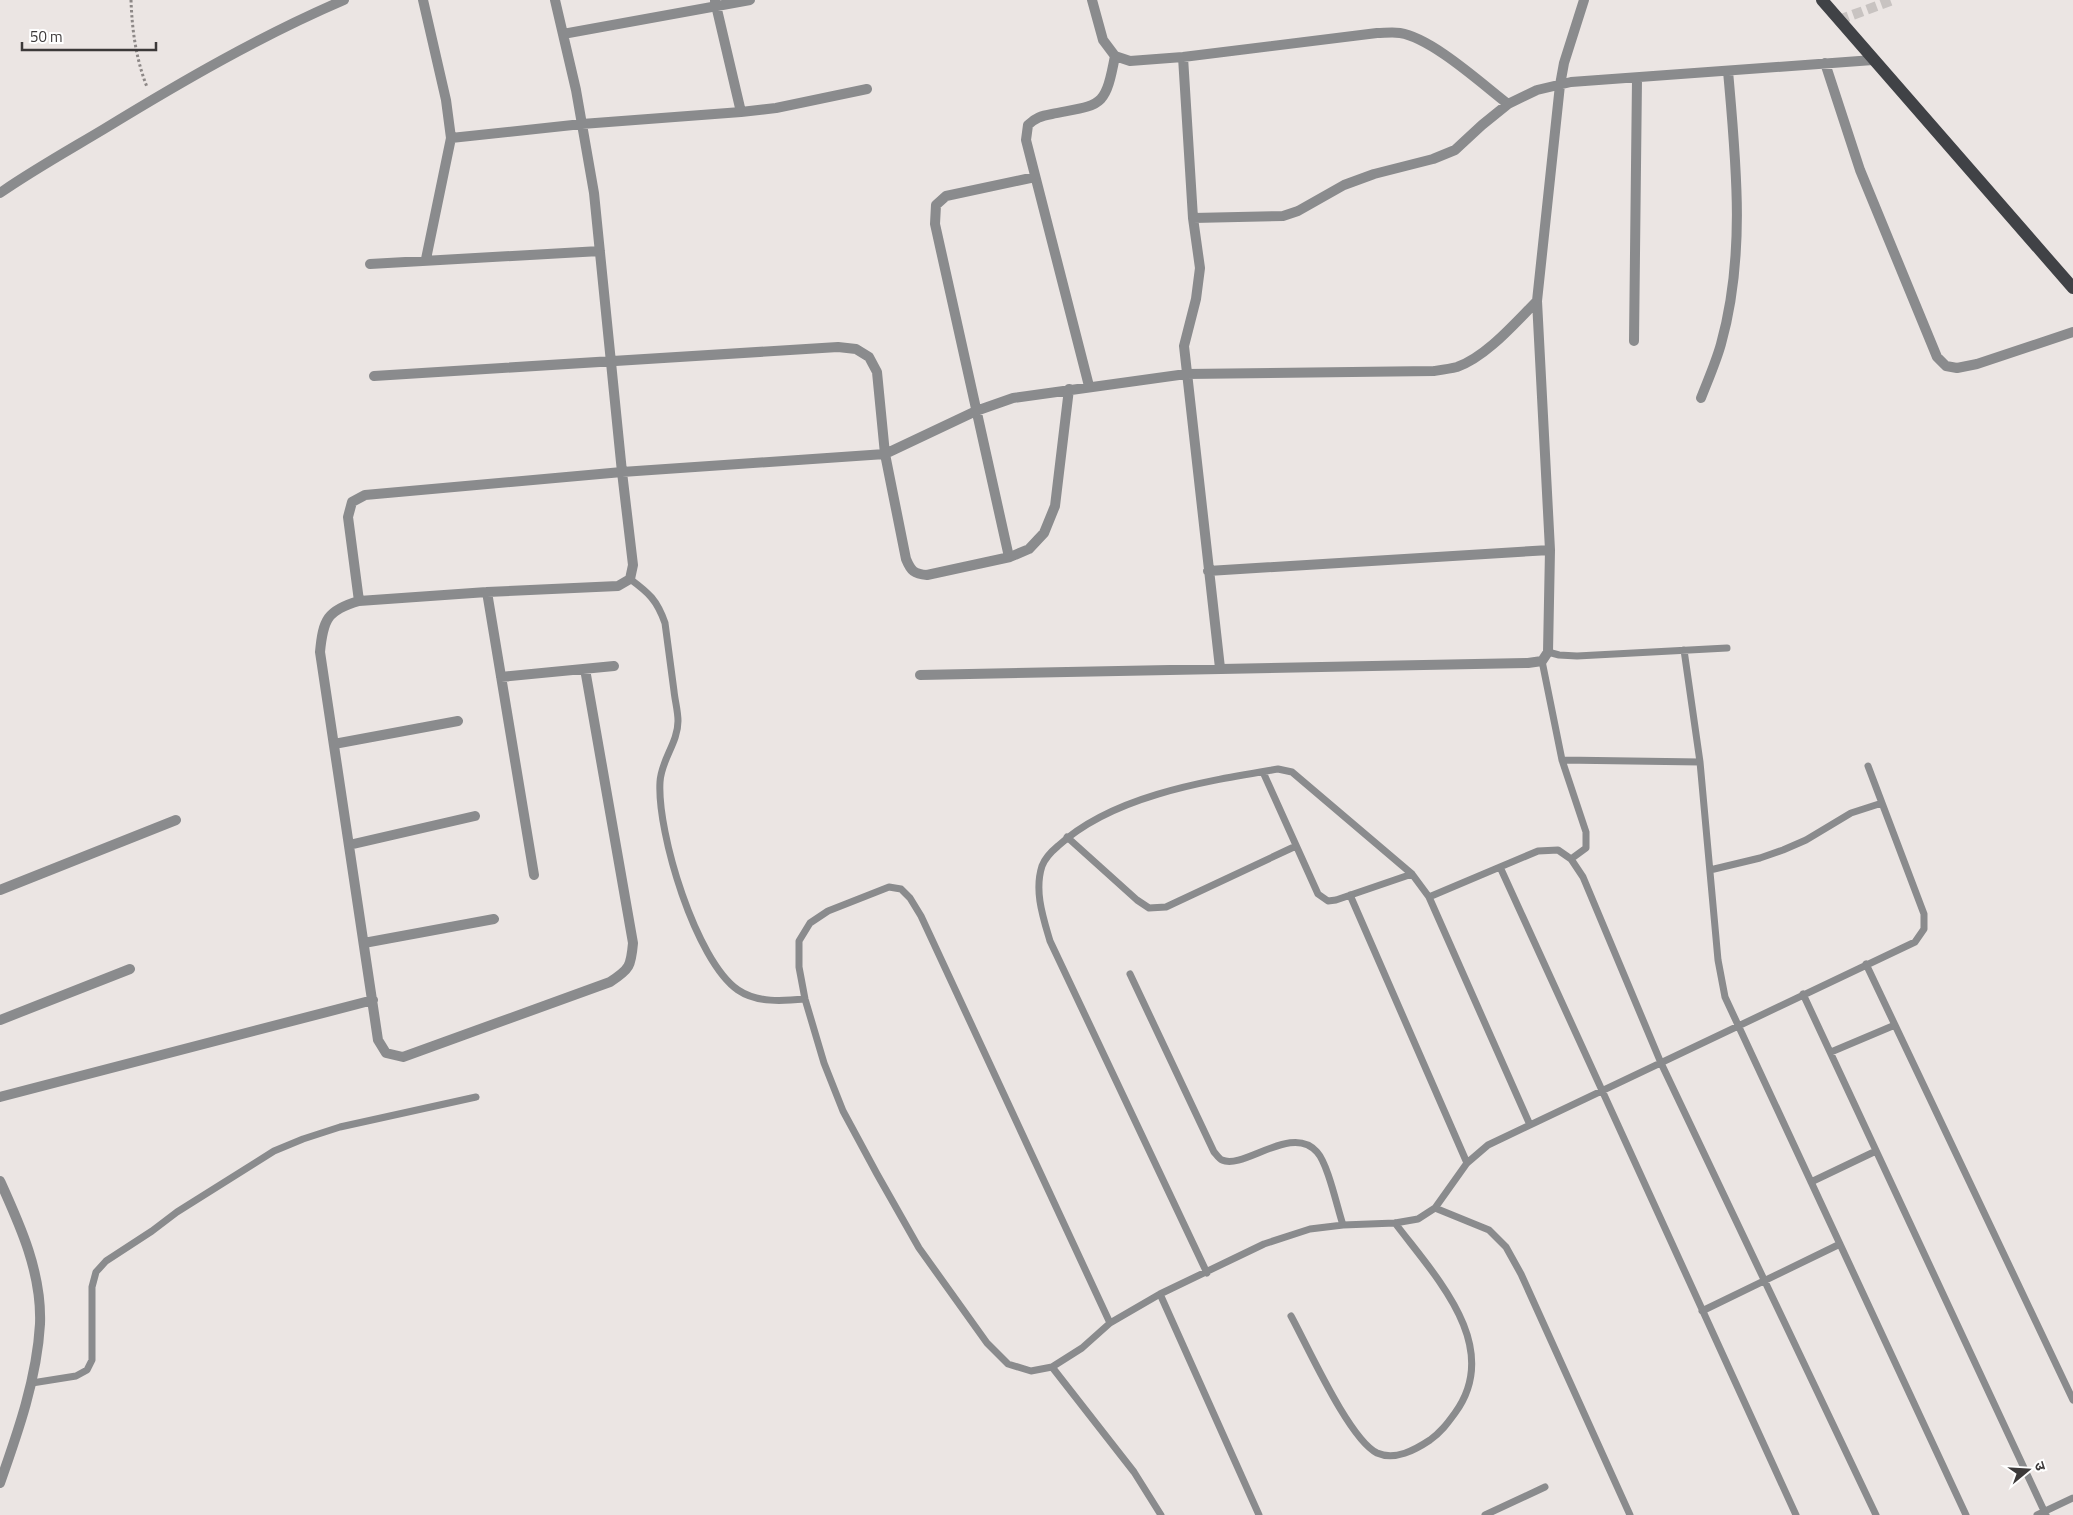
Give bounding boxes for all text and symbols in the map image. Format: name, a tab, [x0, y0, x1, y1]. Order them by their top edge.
scale bar	[22, 20, 156, 52]
text: 50 m	[30, 25, 63, 48]
north arrow	[2003, 1445, 2053, 1495]
text: उ	[2030, 1459, 2052, 1474]

